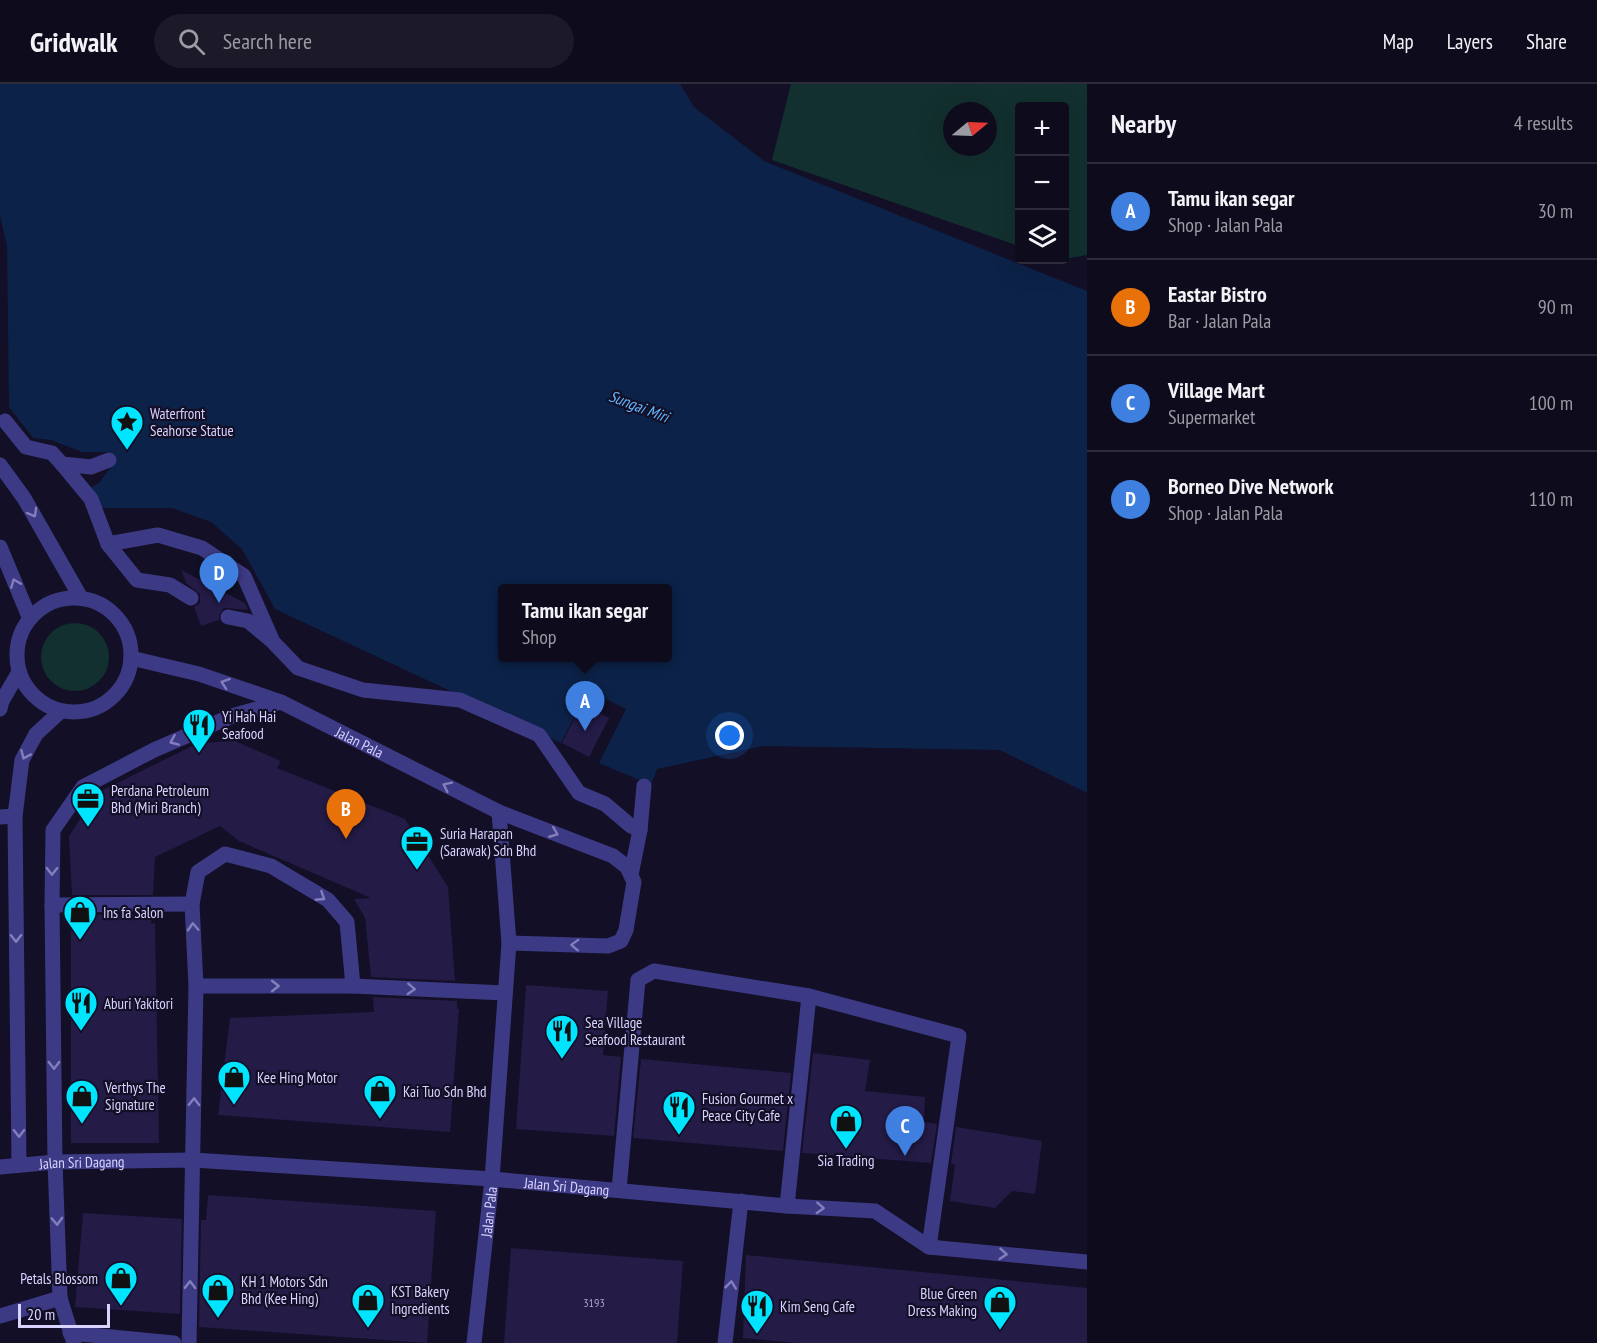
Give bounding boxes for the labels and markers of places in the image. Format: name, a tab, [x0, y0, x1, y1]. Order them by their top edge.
place icon: Waterfront Seahorse Statue	[109, 404, 145, 451]
place label: Waterfront Seahorse Statue	[150, 404, 234, 440]
pin: D	[200, 554, 238, 603]
pin: A	[566, 682, 604, 731]
restaurant icon: Yi Hah Hai Seafood	[181, 707, 217, 754]
place label: Yi Hah Hai Seafood	[222, 707, 276, 743]
office icon: Perdana Petroleum Bhd (Miri Branch)	[70, 781, 106, 828]
place label: Perdana Petroleum Bhd (Miri Branch)	[111, 781, 209, 817]
pin: B	[326, 790, 366, 839]
office icon: Suria Harapan (Sarawak) Sdn Bhd	[399, 824, 435, 871]
place label: Suria Harapan (Sarawak) Sdn Bhd	[440, 824, 536, 860]
shop icon: Ins fa Salon	[62, 894, 98, 941]
place label: Ins fa Salon	[103, 903, 163, 922]
restaurant icon: Aburi Yakitori	[63, 985, 99, 1032]
place label: Aburi Yakitori	[104, 994, 173, 1013]
restaurant icon: Sea Village Seafood Restaurant	[544, 1013, 580, 1060]
place label: Sea Village Seafood Restaurant	[585, 1013, 685, 1049]
shop icon: Kee Hing Motor	[216, 1059, 252, 1106]
place label: Kee Hing Motor	[257, 1068, 338, 1087]
shop icon: Kai Tuo Sdn Bhd	[362, 1073, 398, 1120]
shop icon: Verthys The Signature	[64, 1078, 100, 1125]
place label: Verthys The Signature	[104, 1078, 166, 1114]
place label: Kai Tuo Sdn Bhd	[403, 1082, 487, 1101]
restaurant icon: Fusion Gourmet x Peace City Cafe	[661, 1089, 697, 1136]
place label: Fusion Gourmet x Peace City Cafe	[702, 1089, 793, 1125]
shop icon: Sia Trading	[828, 1103, 864, 1150]
pin: C	[886, 1106, 924, 1156]
place label: Sia Trading	[818, 1151, 874, 1170]
shop icon: Petals Blossom	[103, 1260, 139, 1307]
place label: Petals Blossom	[20, 1269, 98, 1288]
shop icon: KH 1 Motors Sdn Bhd (Kee Hing)	[200, 1272, 236, 1319]
place label: KH 1 Motors Sdn Bhd (Kee Hing)	[241, 1272, 328, 1308]
shop icon: KST Bakery Ingredients	[350, 1282, 386, 1329]
place label: KST Bakery Ingredients	[391, 1282, 450, 1318]
place label: Blue Green Dress Making	[908, 1284, 977, 1320]
shop icon: Blue Green Dress Making	[982, 1284, 1018, 1331]
restaurant icon: Kim Seng Cafe	[739, 1288, 775, 1335]
place label: Kim Seng Cafe	[780, 1297, 855, 1316]

